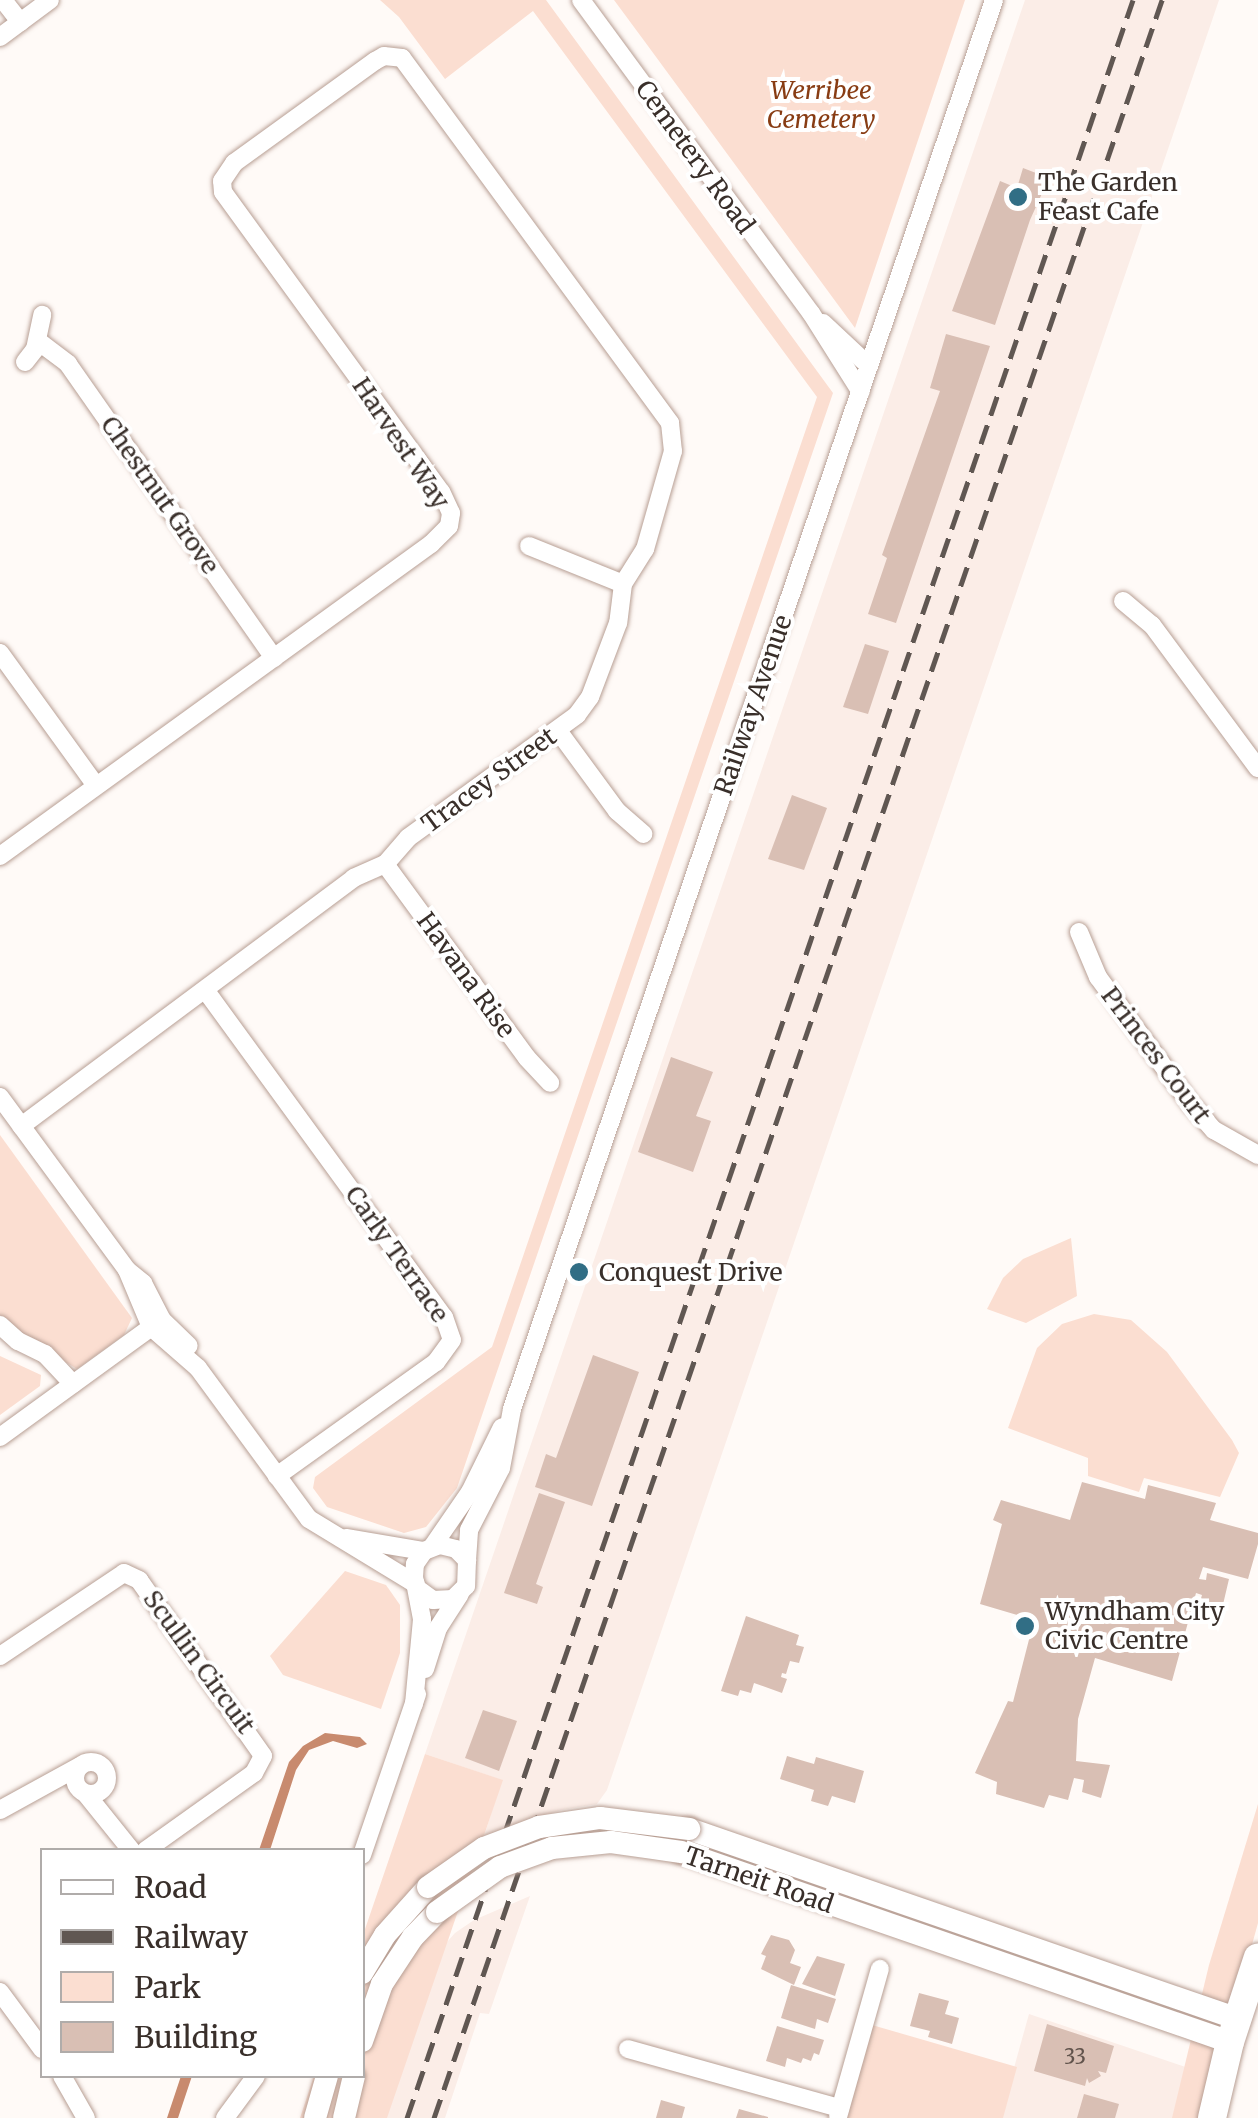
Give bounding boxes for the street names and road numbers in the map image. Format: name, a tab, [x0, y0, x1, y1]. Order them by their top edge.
street label: Cemetery Road	[629, 75, 761, 239]
street label: Harvest Way	[346, 372, 456, 514]
street label: Chestnut Grove	[95, 411, 225, 579]
street label: Railway Avenue	[708, 611, 798, 799]
street label: Tracey Street	[416, 721, 562, 839]
street label: Havana Rise	[411, 907, 521, 1043]
street label: Princes Court	[1095, 981, 1217, 1129]
street label: Carly Terrace	[339, 1180, 455, 1328]
street label: Scullin Circuit	[137, 1584, 261, 1740]
street label: Tarneit Road	[681, 1841, 837, 1919]

